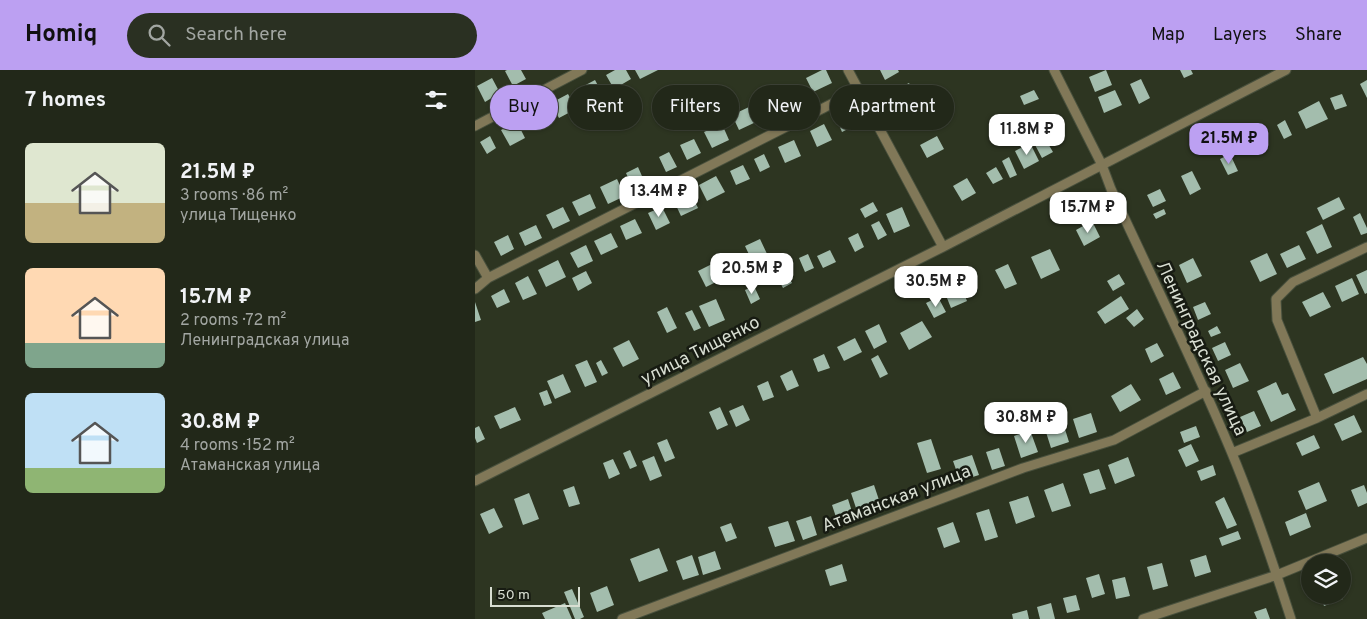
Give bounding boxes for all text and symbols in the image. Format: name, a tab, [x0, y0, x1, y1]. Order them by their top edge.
search box	[127, 13, 477, 58]
text: Homiq	[25, 20, 97, 50]
icon: search	[145, 21, 173, 49]
text: Search here	[185, 23, 287, 47]
text: Map	[1151, 24, 1185, 47]
text: Layers	[1213, 24, 1267, 47]
text: Share	[1295, 24, 1342, 47]
chip: Buy	[490, 85, 558, 130]
chip: Rent	[568, 85, 642, 130]
chip: Filters	[652, 85, 739, 130]
chip: New	[749, 85, 820, 130]
chip: Apartment	[830, 85, 954, 130]
icon: filters	[422, 86, 450, 114]
text: 7 homes	[25, 87, 106, 114]
pin: 11.8M ₽	[981, 114, 1073, 156]
text: 11.8M ₽	[1000, 120, 1054, 140]
pin: 21.5M ₽	[1183, 122, 1275, 165]
text: 21.5M ₽	[1200, 129, 1258, 149]
text: 21.5M ₽	[180, 159, 255, 186]
icon: home	[65, 163, 125, 223]
pin: 13.4M ₽	[613, 176, 705, 218]
text: 13.4M ₽	[630, 182, 688, 202]
text: 3 rooms · 86 m²	[180, 186, 288, 206]
pin: 15.7M ₽	[1042, 191, 1134, 234]
text: 15.7M ₽	[1061, 198, 1115, 218]
text: улица Тищенко	[180, 206, 296, 226]
pin: 20.5M ₽	[706, 252, 798, 295]
street label: Ленинградская улица	[1150, 257, 1251, 440]
text: 20.5M ₽	[721, 259, 783, 279]
pin: 30.5M ₽	[890, 266, 982, 308]
text: 30.5M ₽	[906, 272, 967, 292]
text: 15.7M ₽	[180, 284, 252, 311]
icon: home	[65, 288, 125, 348]
text: 2 rooms · 72 m²	[180, 311, 286, 331]
street label: улица Тищенко	[637, 311, 764, 391]
text: Ленинградская улица	[180, 331, 349, 351]
pin: 30.8M ₽	[980, 402, 1072, 444]
text: 30.8M ₽	[995, 408, 1057, 428]
text: 30.8M ₽	[180, 409, 260, 436]
icon: home	[65, 413, 125, 473]
text: 4 rooms · 152 m²	[180, 436, 295, 456]
text: Атаманская улица	[180, 456, 320, 476]
street label: Атаманская улица	[819, 460, 974, 538]
map controls	[1301, 554, 1351, 604]
button: layers	[1301, 554, 1351, 604]
scale bar	[490, 584, 580, 607]
text: 50 m	[497, 587, 530, 604]

